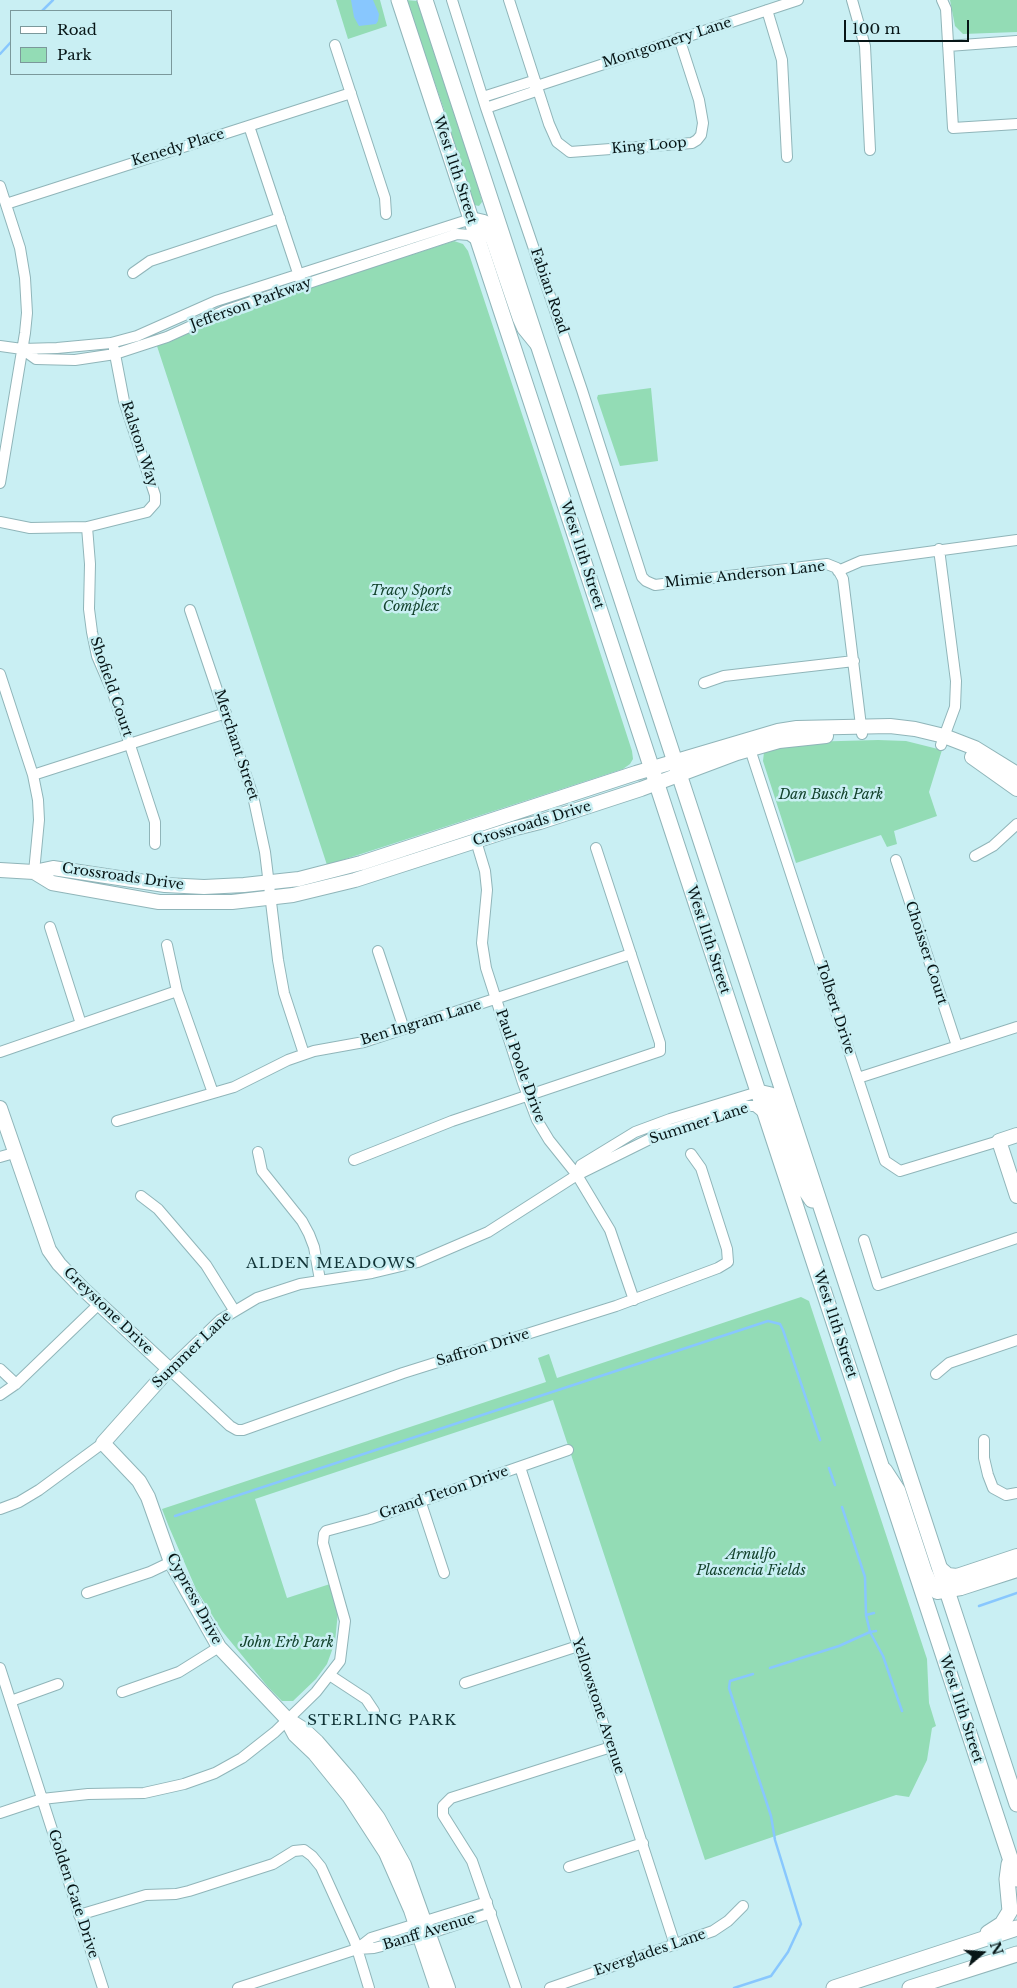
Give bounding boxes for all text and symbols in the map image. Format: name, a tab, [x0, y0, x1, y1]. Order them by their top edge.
legend	[10, 10, 172, 75]
scale bar	[847, 10, 972, 42]
street label: Montgomery Lane	[600, 14, 734, 72]
text: 100 m	[852, 19, 901, 38]
text: Road	[57, 20, 97, 39]
text: Park	[57, 45, 92, 64]
street label: West 11th Street	[430, 114, 480, 226]
street label: Kenedy Place	[130, 126, 226, 170]
street label: King Loop	[611, 134, 687, 158]
street label: Fabian Road	[527, 246, 571, 336]
street label: Jefferson Parkway	[188, 274, 314, 334]
street label: Ralston Way	[117, 399, 161, 489]
street label: West 11th Street	[557, 499, 607, 611]
street label: Mimie Anderson Lane	[664, 558, 826, 592]
park label: Tracy Sports Complex	[370, 583, 452, 616]
street label: Shofield Court	[86, 635, 136, 739]
street label: Merchant Street	[210, 688, 262, 802]
park label: Dan Busch Park	[779, 787, 883, 803]
street label: Crossroads Drive	[471, 798, 593, 850]
street label: Crossroads Drive	[61, 860, 185, 894]
street label: West 11th Street	[683, 884, 733, 996]
street label: Choisser Court	[901, 899, 951, 1007]
street label: Tolbert Drive	[812, 959, 858, 1057]
street label: Ben Ingram Lane	[359, 997, 483, 1049]
street label: Paul Poole Drive	[492, 1007, 548, 1125]
street label: Summer Lane	[648, 1100, 750, 1148]
district label: ALDEN MEADOWS	[244, 1255, 418, 1273]
street label: Greystone Drive	[60, 1264, 156, 1358]
street label: West 11th Street	[810, 1268, 860, 1380]
street label: Summer Lane	[149, 1308, 235, 1392]
street label: Saffron Drive	[434, 1326, 532, 1370]
street label: Grand Teton Drive	[377, 1463, 511, 1523]
park label: Arnulfo Plascencia Fields	[696, 1547, 806, 1580]
street label: Cypress Drive	[163, 1550, 225, 1648]
park label: John Erb Park	[240, 1635, 334, 1651]
street label: Yellowstone Avenue	[568, 1636, 628, 1776]
street label: West 11th Street	[936, 1653, 986, 1765]
district label: STERLING PARK	[306, 1712, 458, 1730]
street label: Golden Gate Drive	[44, 1828, 102, 1960]
street label: Banff Avenue	[381, 1910, 477, 1954]
street label: Everglades Lane	[592, 1926, 708, 1980]
north arrow	[957, 1928, 1007, 1978]
text: N	[986, 1939, 1007, 1957]

